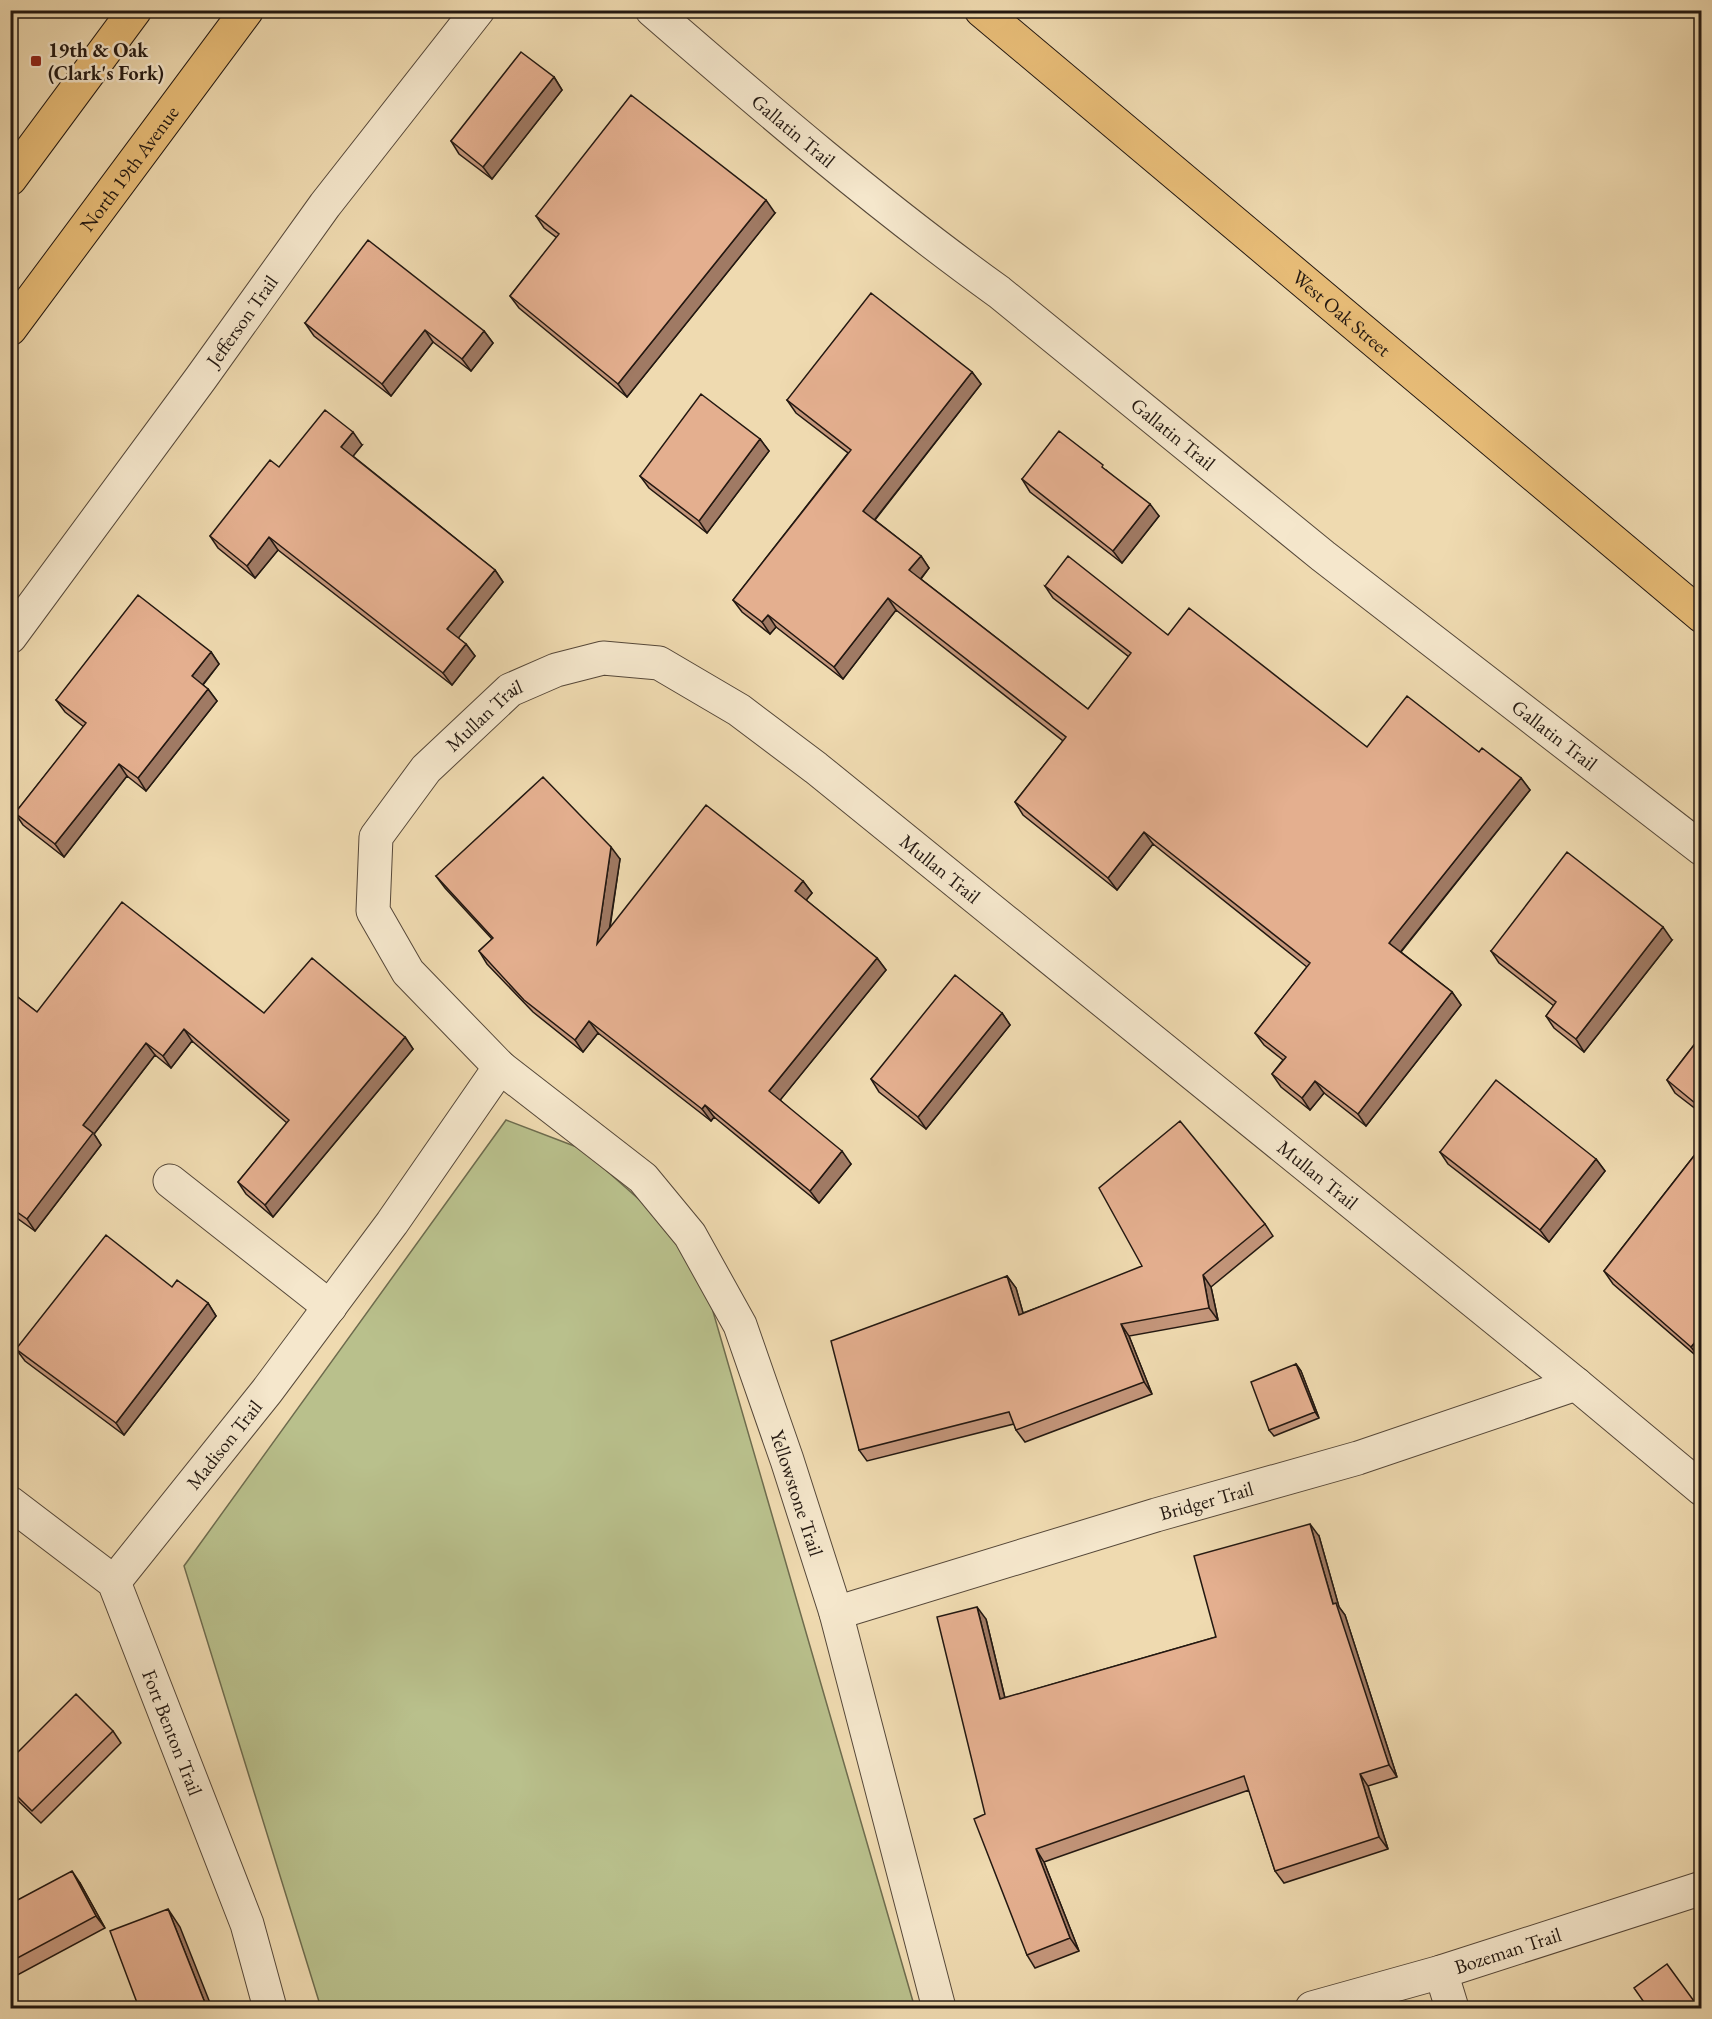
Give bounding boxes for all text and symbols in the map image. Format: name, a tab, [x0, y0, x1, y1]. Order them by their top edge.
place label: 19th & Oak (Clark's Fork)	[48, 37, 164, 86]
marker: 19th & Oak (Clark's Fork)	[29, 54, 43, 68]
street label: Gallatin Trail	[746, 88, 841, 174]
street label: North 19th Avenue	[74, 100, 185, 237]
street label: West Oak Street	[1287, 264, 1397, 363]
street label: Jefferson Trail	[199, 270, 284, 374]
street label: Gallatin Trail	[1126, 392, 1221, 476]
street label: Mullan Trail	[440, 673, 527, 757]
street label: Gallatin Trail	[1506, 694, 1603, 777]
street label: Mullan Trail	[895, 828, 986, 909]
street label: Mullan Trail	[1272, 1134, 1364, 1215]
street label: Madison Trail	[180, 1394, 268, 1495]
street label: Yellowstone Trail	[764, 1427, 830, 1560]
street label: Bridger Trail	[1156, 1475, 1256, 1526]
street label: Fort Benton Trail	[136, 1666, 209, 1799]
street label: Bozeman Trail	[1451, 1921, 1565, 1980]

